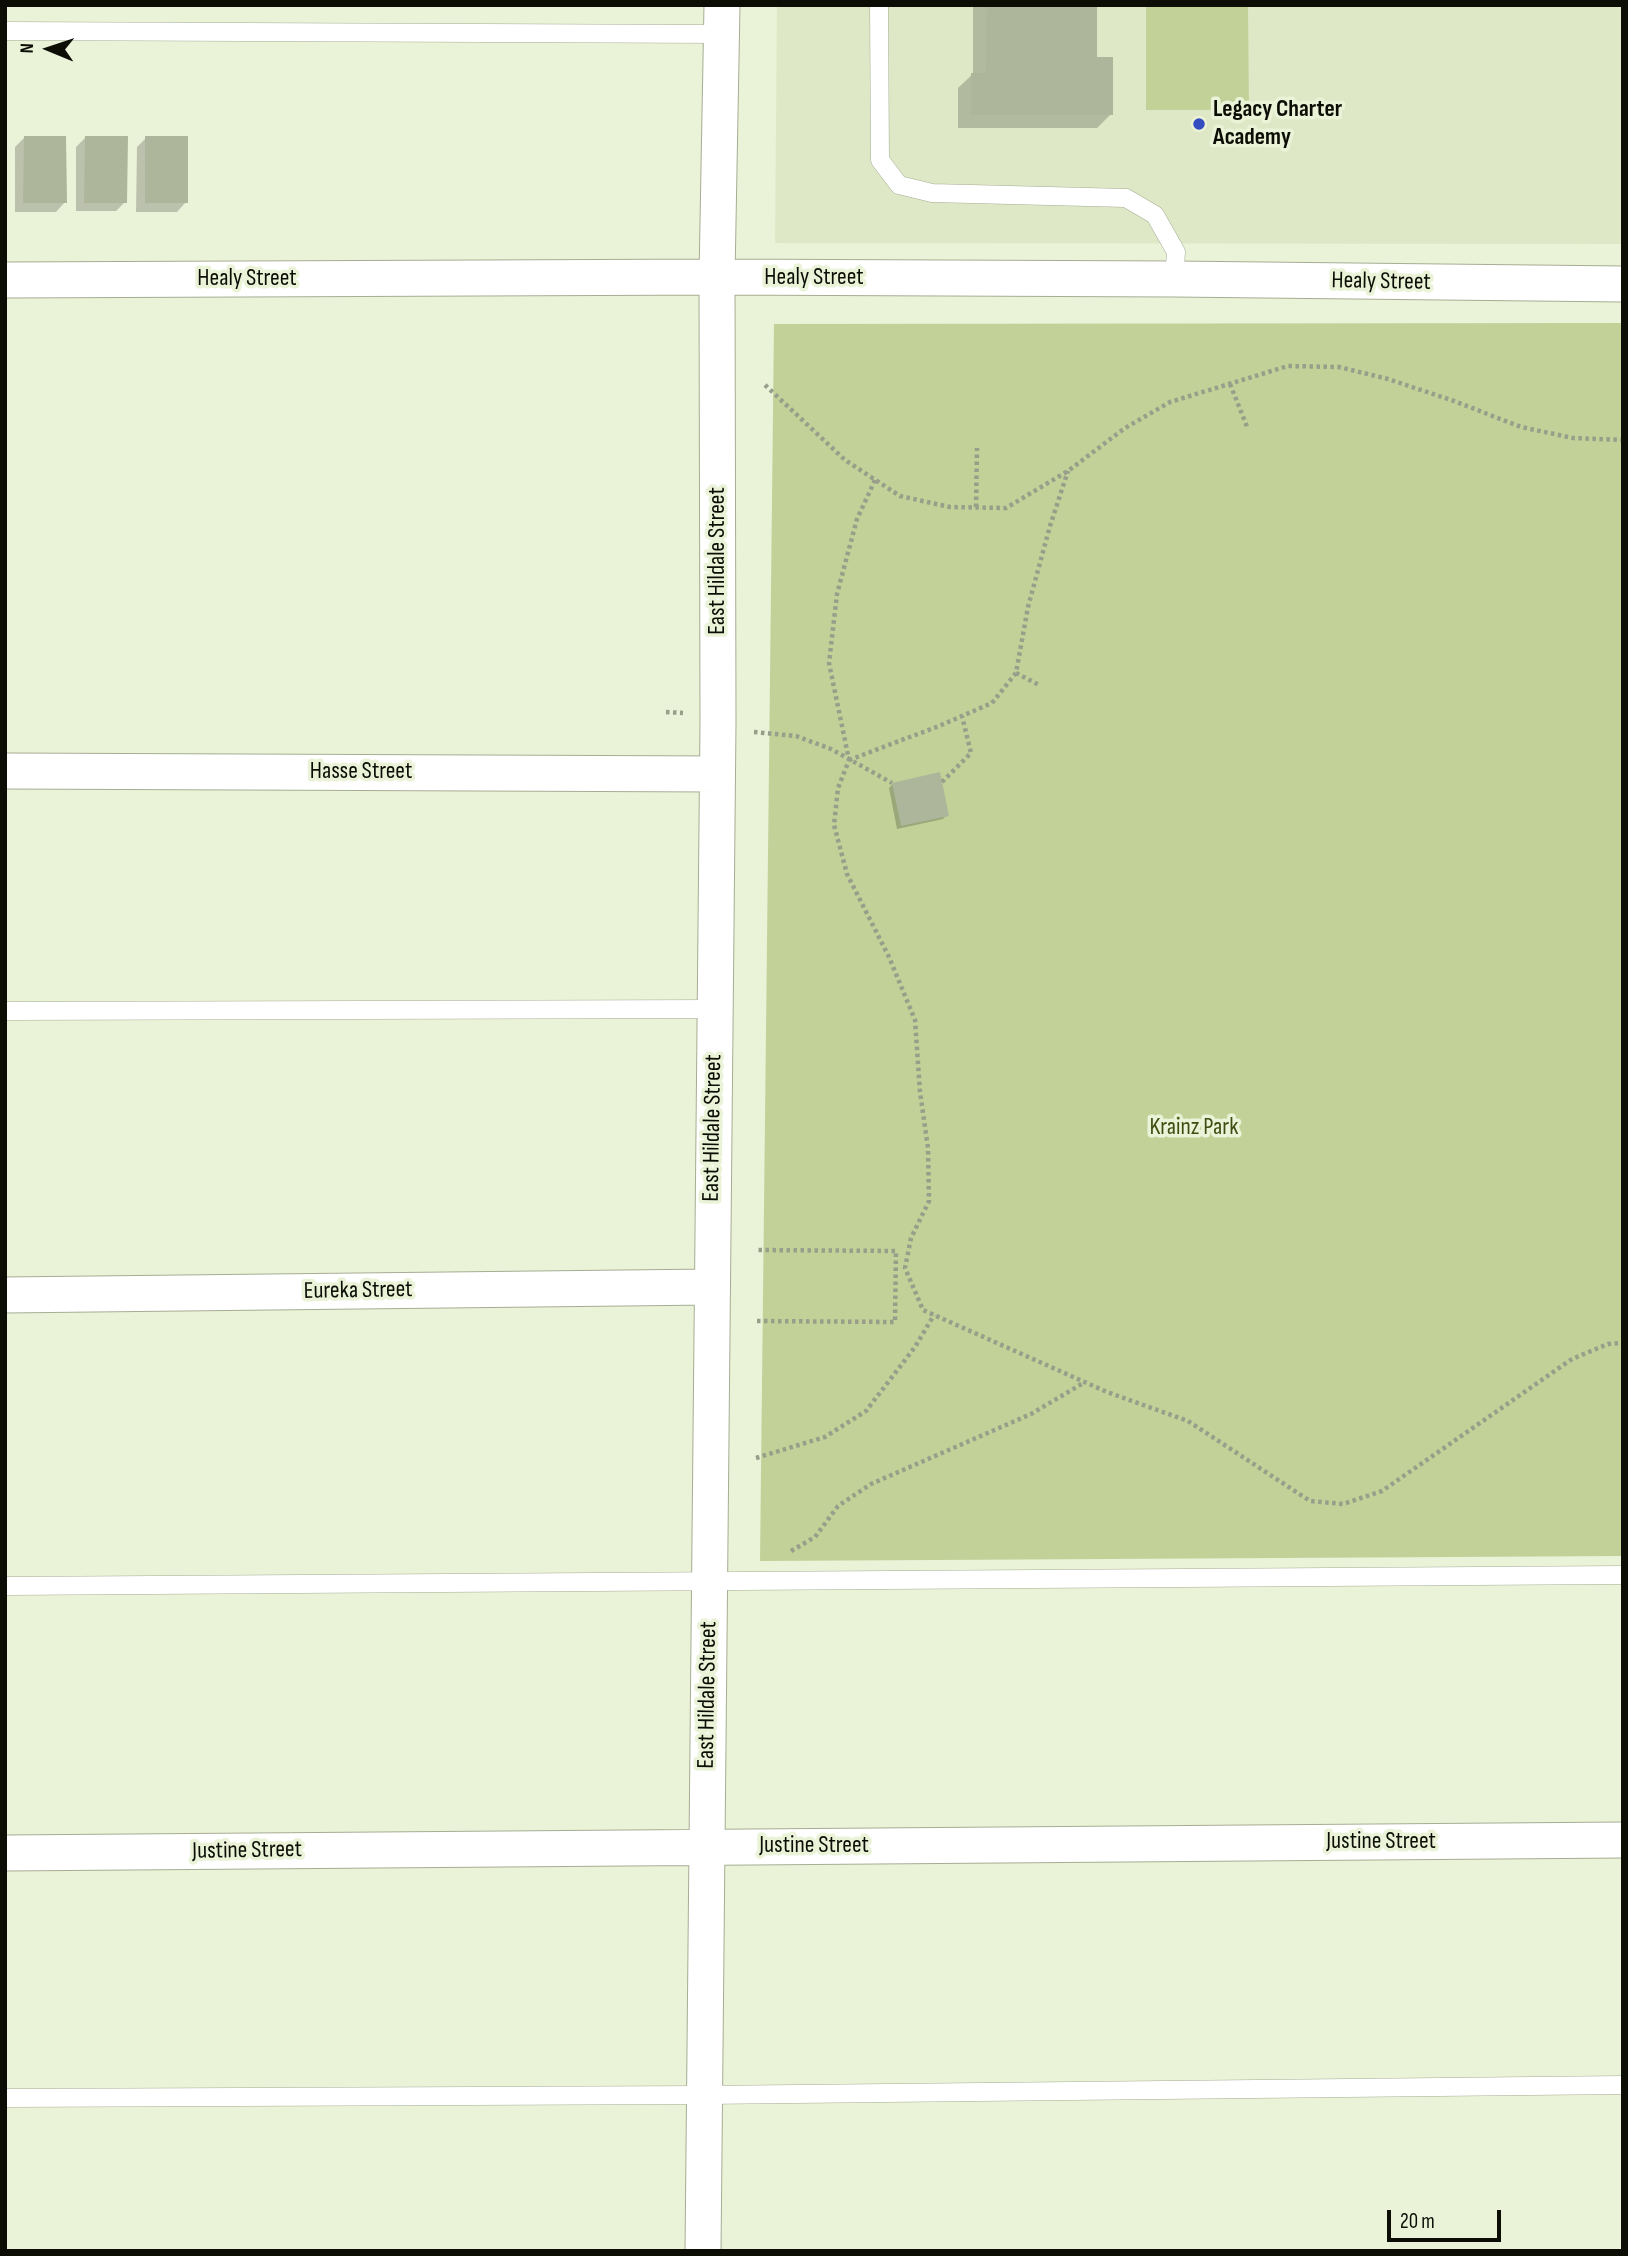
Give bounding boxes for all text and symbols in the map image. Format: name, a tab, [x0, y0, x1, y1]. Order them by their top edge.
north arrow	[14, 14, 84, 84]
text: N	[16, 43, 39, 54]
place label: Legacy Charter Academy	[1213, 96, 1342, 152]
marker: Legacy Charter Academy	[1191, 116, 1207, 132]
street label: Healy Street	[764, 264, 864, 292]
street label: Healy Street	[197, 265, 297, 293]
street label: Healy Street	[1331, 267, 1431, 297]
street label: East Hildale Street	[704, 487, 732, 635]
street label: Hasse Street	[310, 758, 412, 786]
street label: East Hildale Street	[697, 1054, 729, 1202]
park label: Krainz Park	[1150, 1114, 1238, 1142]
street label: Eureka Street	[303, 1276, 413, 1306]
street label: East Hildale Street	[692, 1621, 724, 1769]
street label: Justine Street	[1326, 1828, 1436, 1856]
street label: Justine Street	[759, 1832, 869, 1860]
street label: Justine Street	[192, 1836, 302, 1866]
scale bar	[1390, 2196, 1504, 2240]
text: 20 m	[1400, 2209, 1435, 2234]

